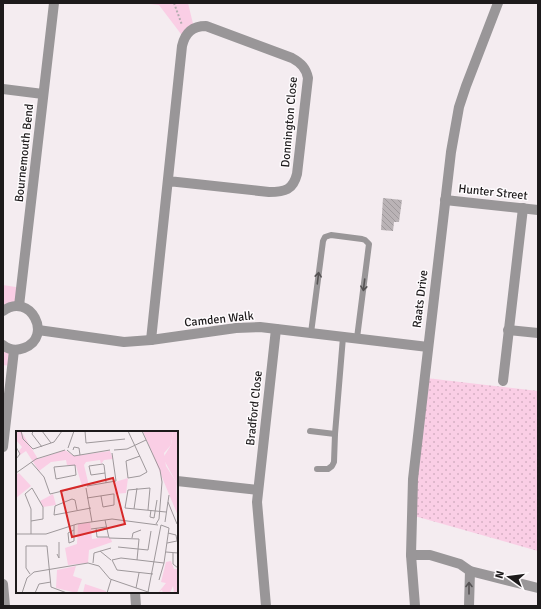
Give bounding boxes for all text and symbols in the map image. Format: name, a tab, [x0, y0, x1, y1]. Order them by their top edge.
street label: Donnington Close	[278, 76, 301, 168]
street label: Bournemouth Bend	[12, 103, 37, 203]
street label: Hunter Street	[458, 181, 528, 204]
street label: Raats Drive	[410, 269, 431, 329]
one-way arrow	[314, 272, 322, 285]
one-way arrow	[360, 278, 368, 291]
street label: Camden Walk	[184, 308, 255, 331]
street label: Bradford Close	[243, 370, 266, 446]
inset map	[16, 431, 178, 593]
north arrow	[489, 557, 529, 597]
text: N	[493, 569, 507, 580]
one-way arrow	[465, 582, 473, 595]

